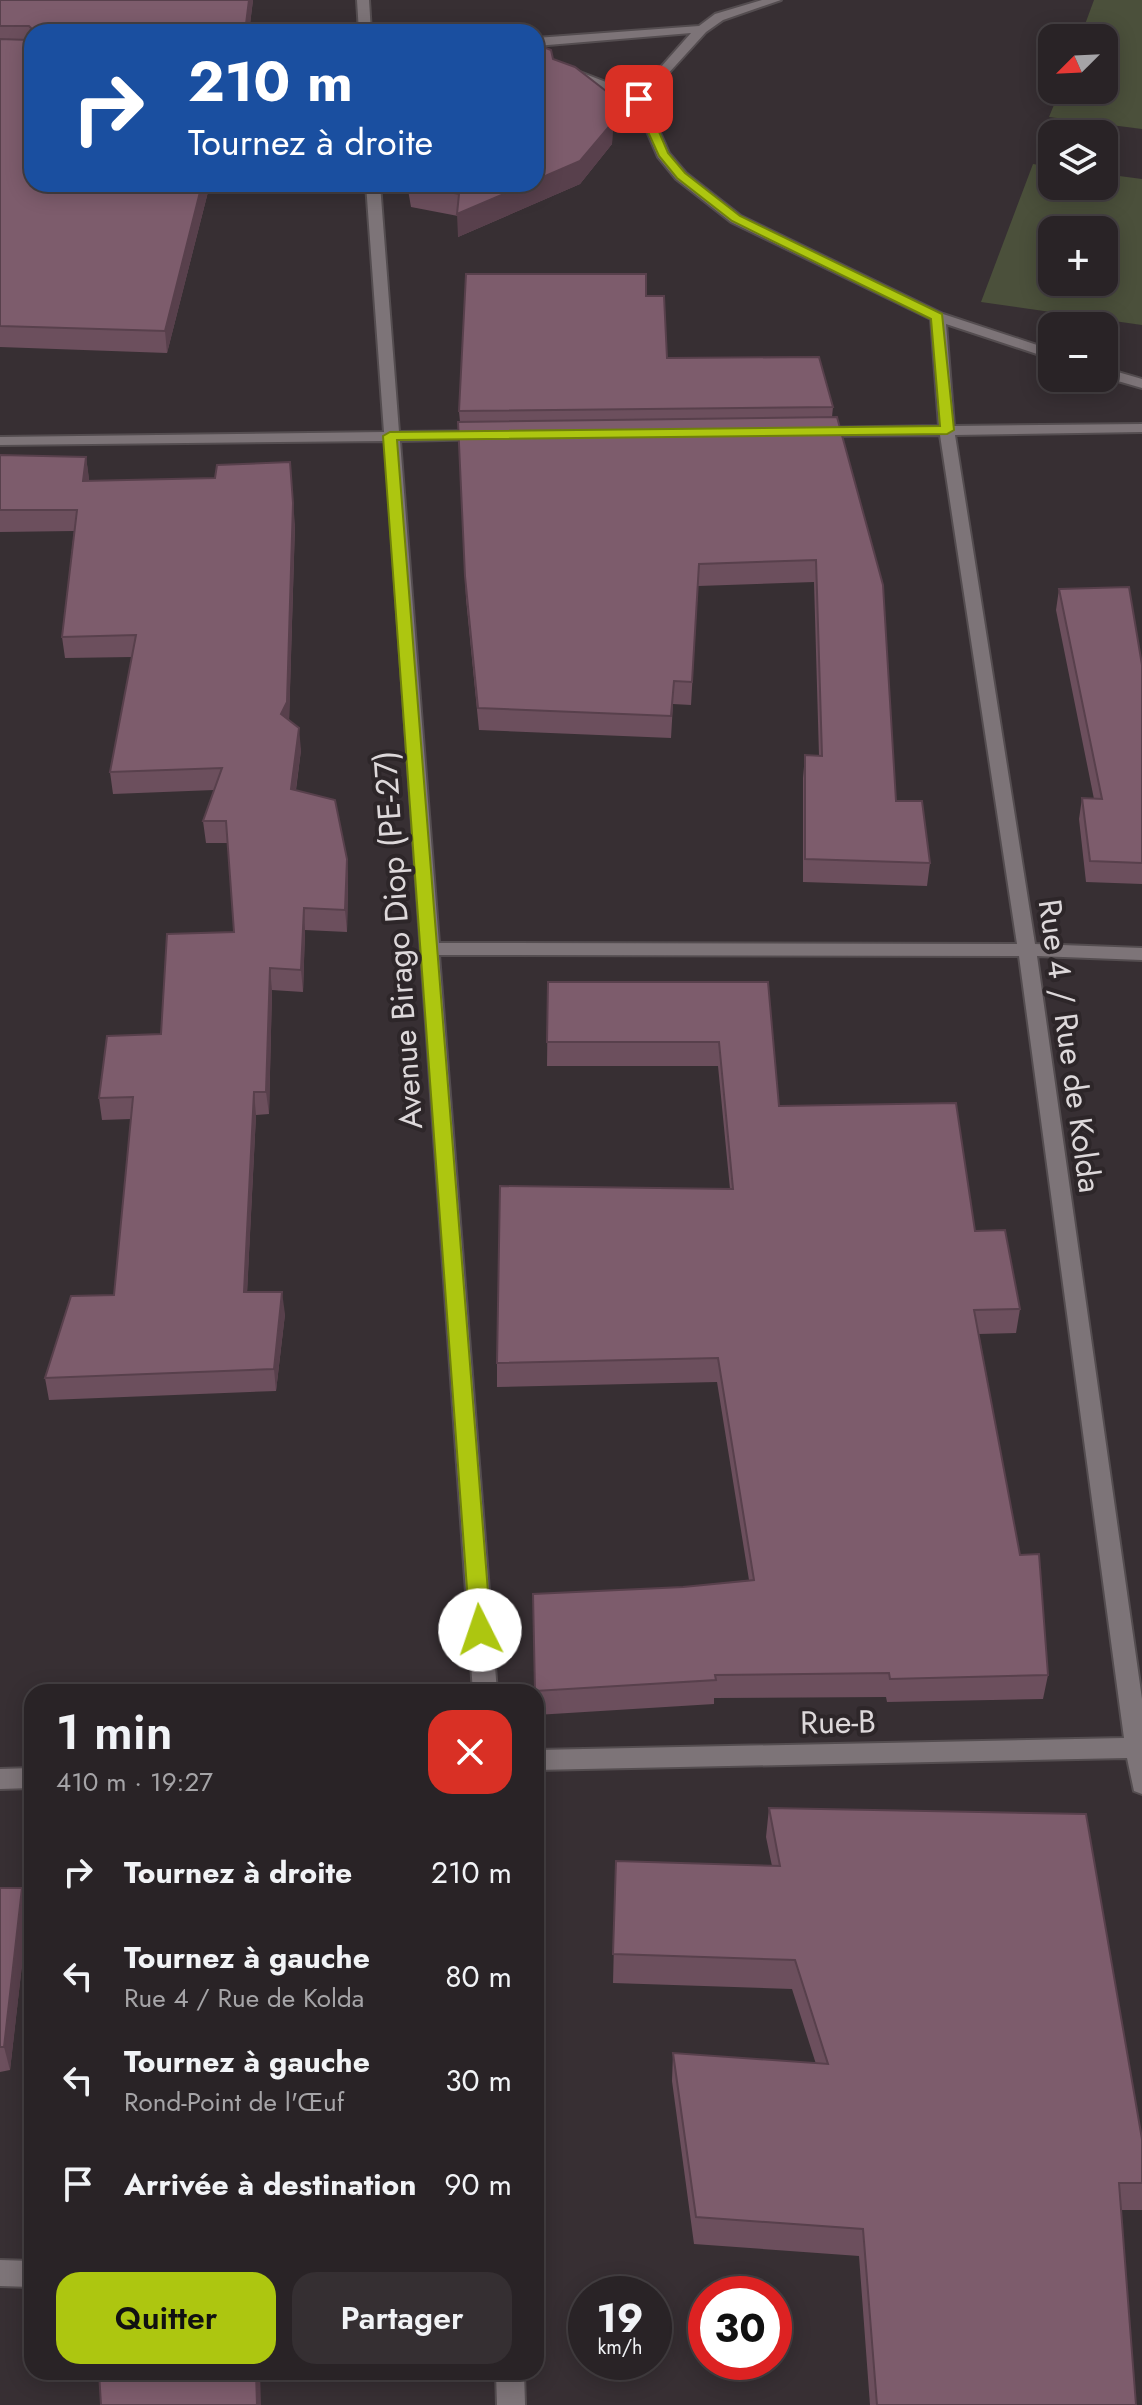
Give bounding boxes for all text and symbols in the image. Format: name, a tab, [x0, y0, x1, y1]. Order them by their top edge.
north arrow	[1038, 24, 1118, 104]
map controls	[1038, 24, 1118, 392]
text: 210 m	[188, 41, 353, 122]
icon: right	[56, 56, 160, 160]
pin	[605, 65, 673, 133]
icon: arrive	[617, 77, 661, 121]
text: Tournez à droite	[188, 116, 433, 168]
button: layers	[1038, 120, 1118, 200]
button: +	[1038, 216, 1118, 296]
button: −	[1038, 312, 1118, 392]
street label: Avenue Birago Diop (PE-27)	[362, 749, 434, 1131]
street label: Rue 4 / Rue de Kolda	[1027, 896, 1113, 1196]
position arrow	[438, 1588, 522, 1672]
text: 1 min	[56, 1698, 173, 1767]
street label: Rue-B	[800, 1698, 876, 1746]
button: close	[428, 1710, 512, 1794]
text: 410 m · 19:27	[56, 1763, 213, 1801]
icon: right	[56, 1850, 100, 1894]
text: Tournez à droite	[124, 1851, 352, 1894]
text: 210 m	[431, 1851, 512, 1894]
text: Tournez à gauche	[124, 1936, 370, 1979]
icon: left	[56, 1954, 100, 1998]
text: 80 m	[445, 1955, 512, 1998]
text: Rue 4 / Rue de Kolda	[124, 1979, 364, 2017]
text: Tournez à gauche	[124, 2040, 370, 2083]
icon: left	[56, 2058, 100, 2102]
text: 30 m	[445, 2059, 512, 2102]
text: Rond-Point de l'Œuf	[124, 2083, 344, 2121]
icon: arrive	[56, 2162, 100, 2206]
text: Arrivée à destination	[124, 2163, 416, 2206]
text: 90 m	[444, 2163, 512, 2206]
button: Quitter	[56, 2272, 276, 2364]
button: Partager	[292, 2272, 512, 2364]
speed limit sign: 30	[688, 2276, 792, 2380]
text: 19	[596, 2289, 644, 2347]
text: km/h	[597, 2333, 643, 2362]

